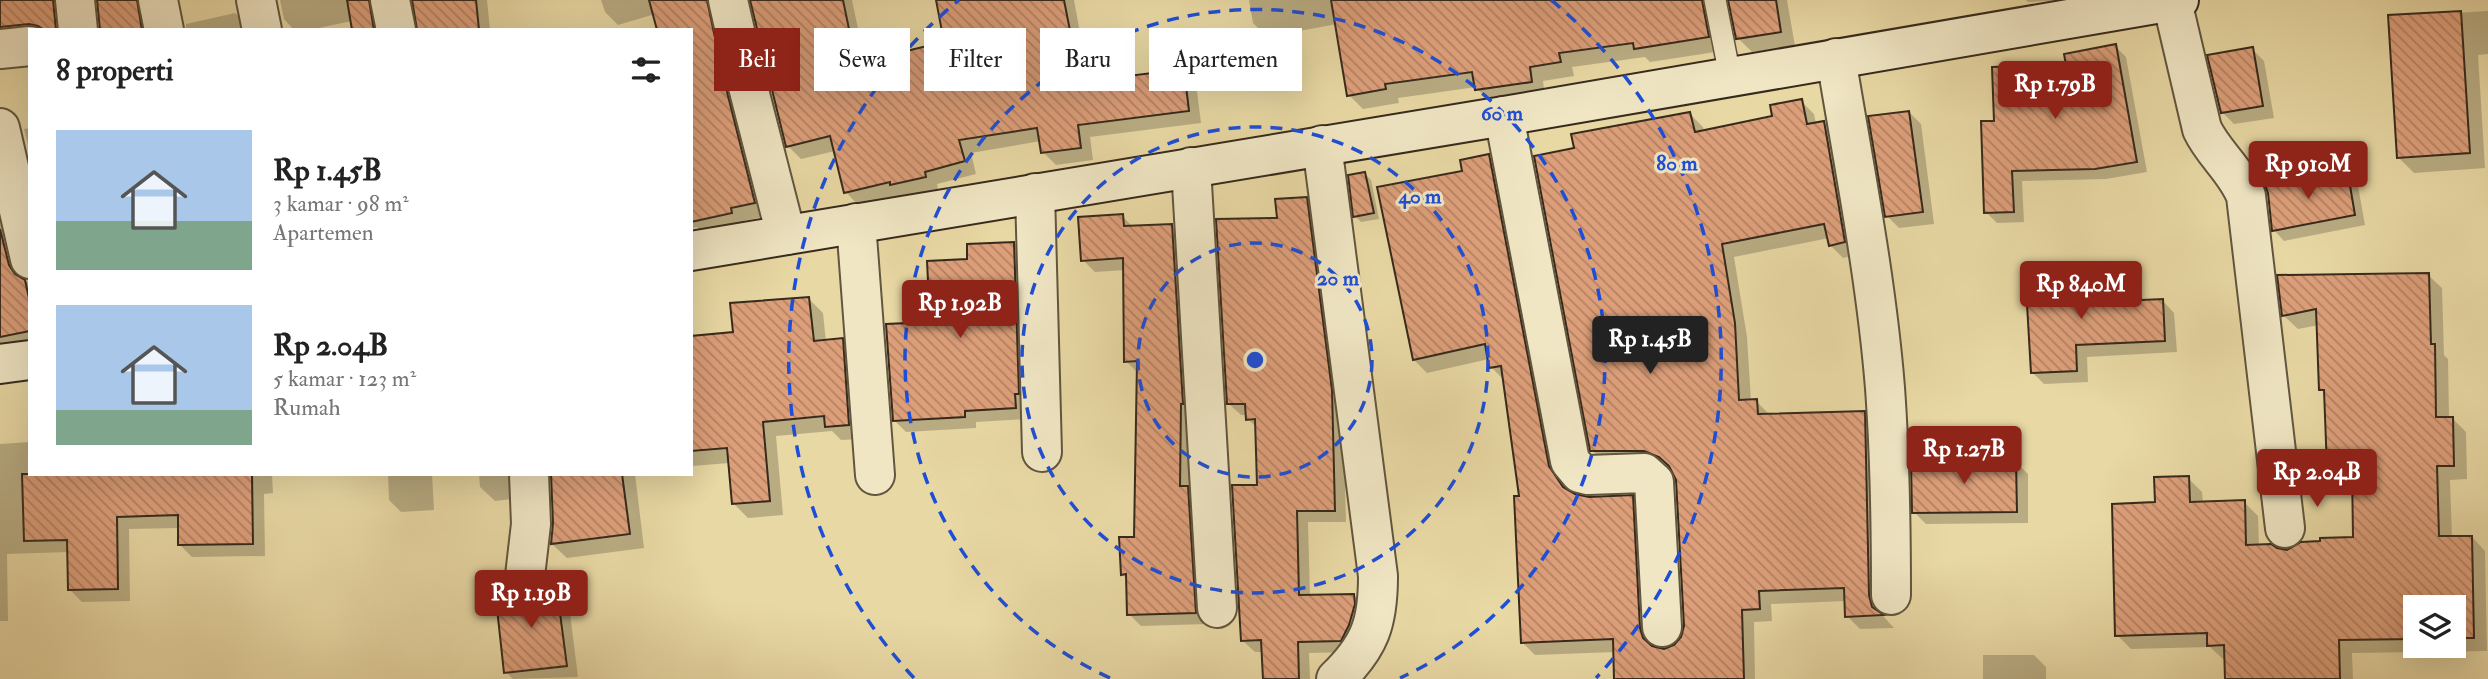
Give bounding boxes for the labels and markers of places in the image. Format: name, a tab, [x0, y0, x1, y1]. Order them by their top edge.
pin: Rp 1.79B	[1983, 61, 2127, 121]
pin: Rp 910M	[2243, 142, 2373, 201]
pin: Rp 840M	[2016, 262, 2146, 321]
pin: Rp 1.92B	[888, 280, 1032, 340]
pin: Rp 1.45B	[1578, 316, 1722, 376]
centre of rings	[1243, 348, 1267, 372]
pin: Rp 1.27B	[1892, 426, 2036, 486]
pin: Rp 2.04B	[2245, 449, 2389, 509]
pin: Rp 1.19B	[459, 570, 603, 630]

